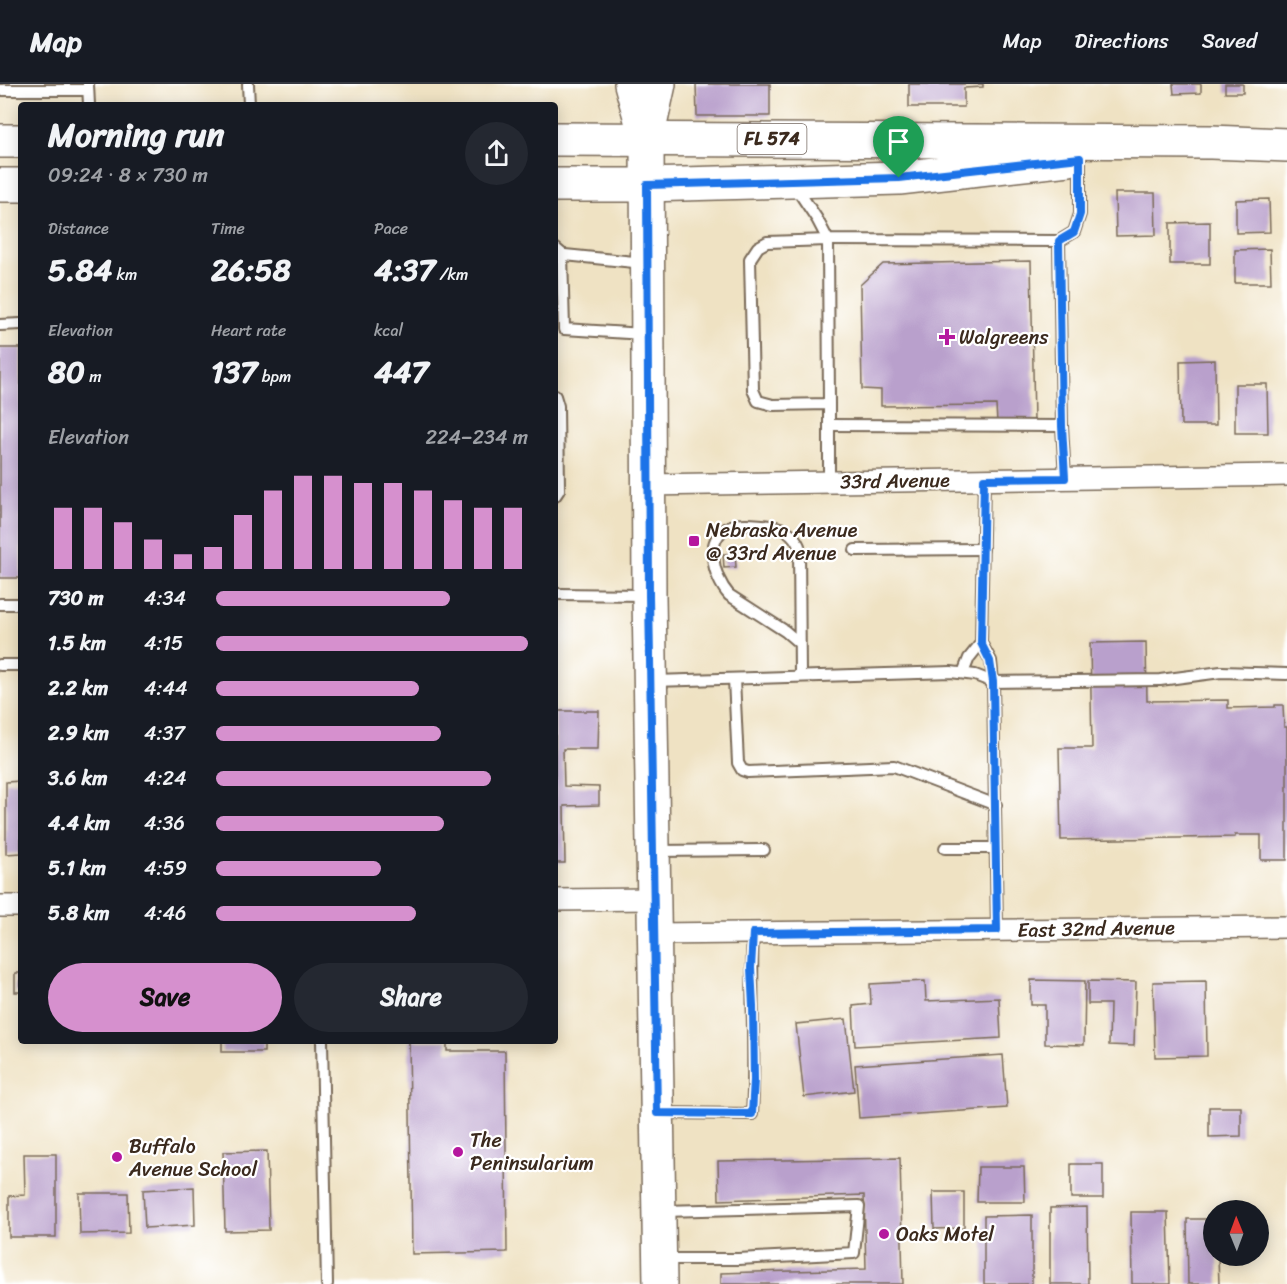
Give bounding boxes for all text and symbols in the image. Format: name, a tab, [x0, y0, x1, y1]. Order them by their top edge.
text: Map	[30, 17, 82, 66]
text: Map	[1003, 22, 1041, 60]
text: Directions	[1074, 22, 1169, 60]
text: Saved	[1202, 22, 1257, 60]
text: Morning run	[48, 106, 224, 164]
pin	[873, 116, 924, 178]
button: share	[465, 122, 528, 185]
road number: FL 574	[738, 124, 806, 154]
icon: arrive	[882, 125, 915, 158]
text: 09:24 · 8 × 730 m	[48, 158, 208, 193]
text: Distance	[48, 214, 109, 243]
text: Time	[211, 214, 245, 243]
text: Pace	[374, 214, 408, 243]
text: 5.84	[48, 243, 112, 297]
text: 26:58	[211, 243, 291, 297]
text: 4:37	[374, 243, 435, 297]
text: km	[112, 260, 137, 289]
text: /km	[435, 260, 468, 289]
text: Elevation	[48, 316, 113, 345]
text: Heart rate	[211, 316, 286, 345]
text: kcal	[374, 316, 403, 345]
place label: Walgreens	[959, 320, 1049, 355]
marker: Walgreens	[940, 330, 954, 344]
text: 80	[48, 345, 85, 399]
text: 137	[211, 345, 257, 399]
text: 447	[374, 345, 429, 399]
text: m	[85, 362, 102, 391]
text: bpm	[257, 362, 291, 391]
text: Elevation	[48, 420, 129, 455]
text: 224–234 m	[426, 420, 528, 455]
street label: 33rd Avenue	[840, 463, 951, 499]
place label: Nebraska Avenue @ 33rd Avenue	[706, 513, 858, 571]
marker: Nebraska Avenue @ 33rd Avenue	[687, 534, 701, 548]
text: 730 m	[48, 581, 104, 616]
text: 4:34	[144, 581, 186, 616]
text: 1.5 km	[48, 626, 106, 661]
text: 4:15	[144, 626, 183, 661]
text: 2.2 km	[48, 671, 108, 706]
text: 4:44	[144, 671, 188, 706]
text: 2.9 km	[48, 716, 109, 751]
text: 4:37	[144, 716, 185, 751]
text: 3.6 km	[48, 761, 108, 796]
text: 4:24	[144, 761, 187, 796]
text: 4.4 km	[48, 806, 110, 841]
text: 4:36	[144, 806, 185, 841]
text: 5.1 km	[48, 851, 106, 886]
text: 4:59	[144, 851, 187, 886]
text: 5.8 km	[48, 896, 110, 931]
text: 4:46	[144, 896, 186, 931]
street label: East 32nd Avenue	[1017, 910, 1175, 948]
button: Save	[48, 963, 282, 1032]
button: Share	[294, 963, 528, 1032]
place label: The Peninsularium	[470, 1123, 594, 1181]
place label: Buffalo Avenue School	[128, 1129, 258, 1187]
marker: The Peninsularium	[451, 1145, 465, 1159]
marker: Buffalo Avenue School	[110, 1150, 124, 1164]
north arrow	[1203, 1200, 1269, 1266]
map controls	[1203, 1200, 1269, 1266]
place label: Oaks Motel	[896, 1217, 995, 1252]
marker: Oaks Motel	[877, 1227, 891, 1241]

